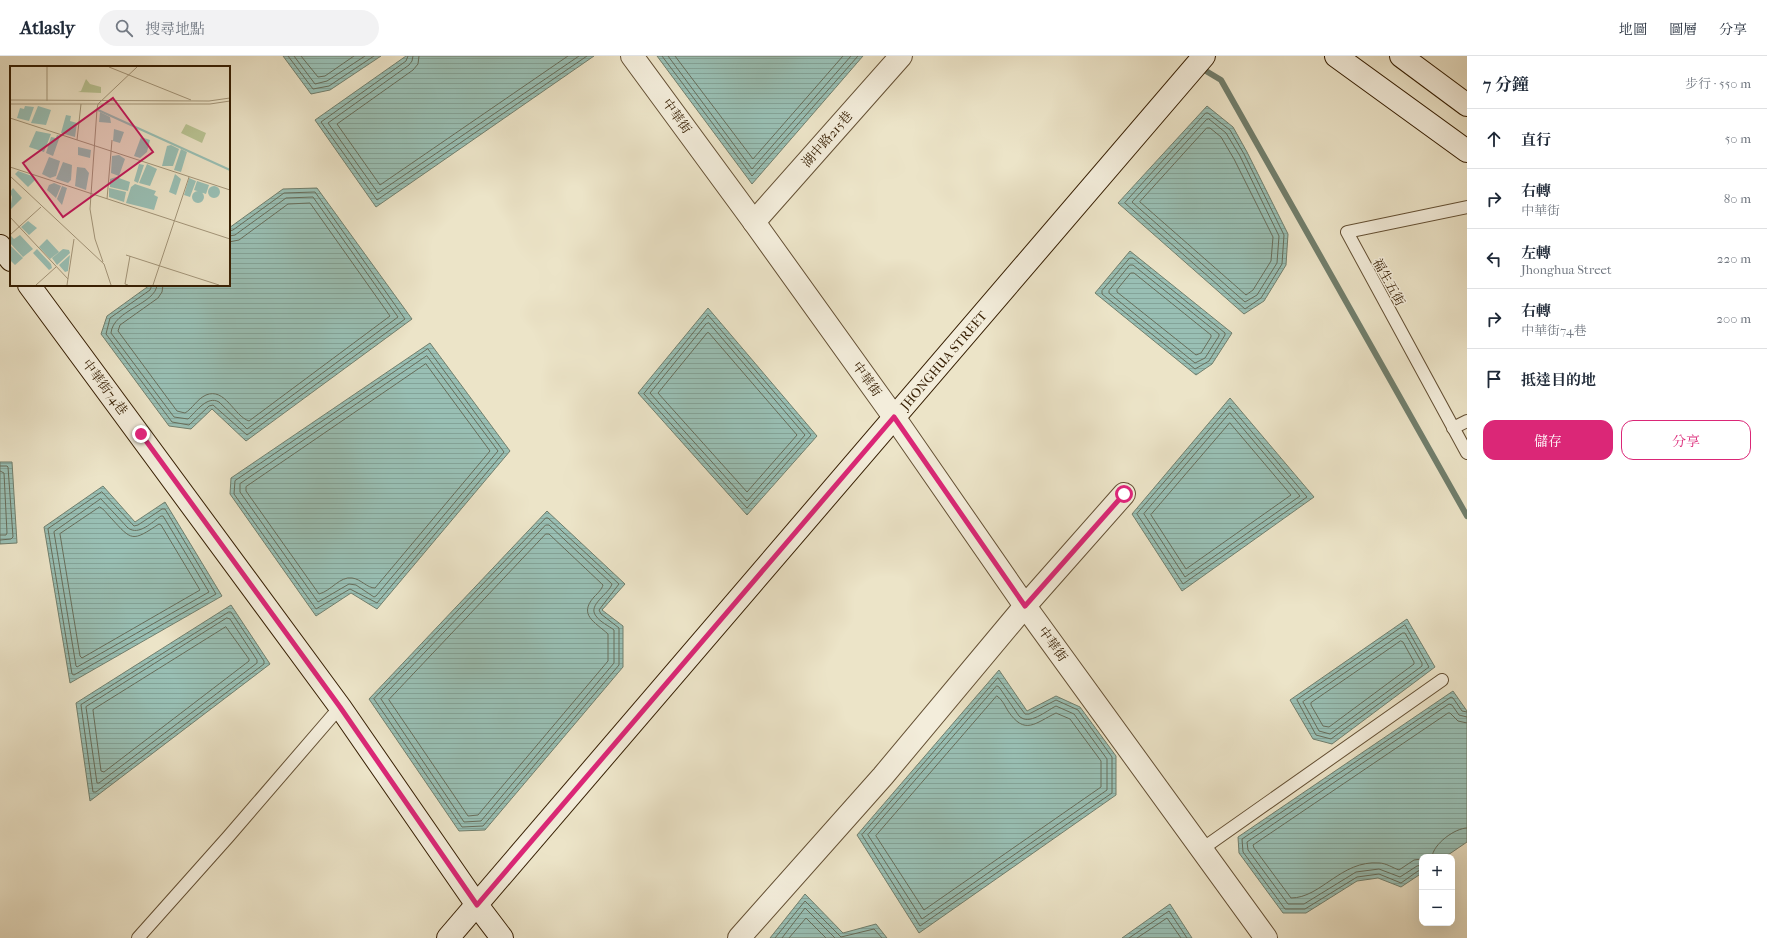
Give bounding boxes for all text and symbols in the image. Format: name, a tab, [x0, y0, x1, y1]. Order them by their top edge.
search box	[99, 10, 379, 46]
text: Atlasly	[20, 17, 75, 39]
icon: search	[113, 17, 135, 39]
text: 搜尋地點	[145, 20, 205, 38]
text: 地圖	[1619, 21, 1647, 38]
text: 圖層	[1669, 21, 1697, 38]
text: 分享	[1719, 21, 1747, 38]
inset map	[10, 66, 230, 286]
text: 7 分鐘	[1483, 74, 1529, 94]
text: 步行 · 550 m	[1685, 76, 1751, 91]
street label: 中華街	[659, 96, 695, 136]
street label: 湖中路215巷	[799, 108, 855, 170]
icon: ahead	[1483, 128, 1505, 150]
text: 直行	[1521, 131, 1551, 149]
text: 50 m	[1725, 131, 1751, 146]
text: 右轉	[1521, 182, 1551, 200]
icon: right	[1483, 188, 1505, 210]
text: 80 m	[1724, 191, 1751, 206]
text: 中華街	[1521, 203, 1560, 218]
text: 左轉	[1521, 244, 1551, 262]
icon: left	[1483, 248, 1505, 270]
text: 220 m	[1717, 251, 1751, 266]
street label: 福生五街	[1370, 256, 1408, 308]
text: Jhonghua Street	[1521, 262, 1612, 277]
text: 右轉	[1521, 302, 1551, 320]
street label: JHONGHUA STREET	[896, 308, 990, 413]
icon: right	[1483, 308, 1505, 330]
text: 200 m	[1716, 311, 1751, 326]
text: 中華街74巷	[1521, 323, 1587, 338]
street label: 中華街74巷	[79, 356, 131, 418]
street label: 中華街	[849, 359, 885, 399]
icon: arrive	[1483, 368, 1505, 390]
text: 抵達目的地	[1521, 371, 1596, 389]
button: 儲存	[1483, 420, 1613, 460]
button: 分享	[1621, 420, 1751, 460]
route end	[132, 425, 150, 443]
route start	[1115, 485, 1133, 503]
street label: 中華街	[1035, 624, 1071, 664]
map controls	[1419, 854, 1455, 926]
button: +	[1419, 854, 1455, 890]
button: −	[1419, 890, 1455, 926]

